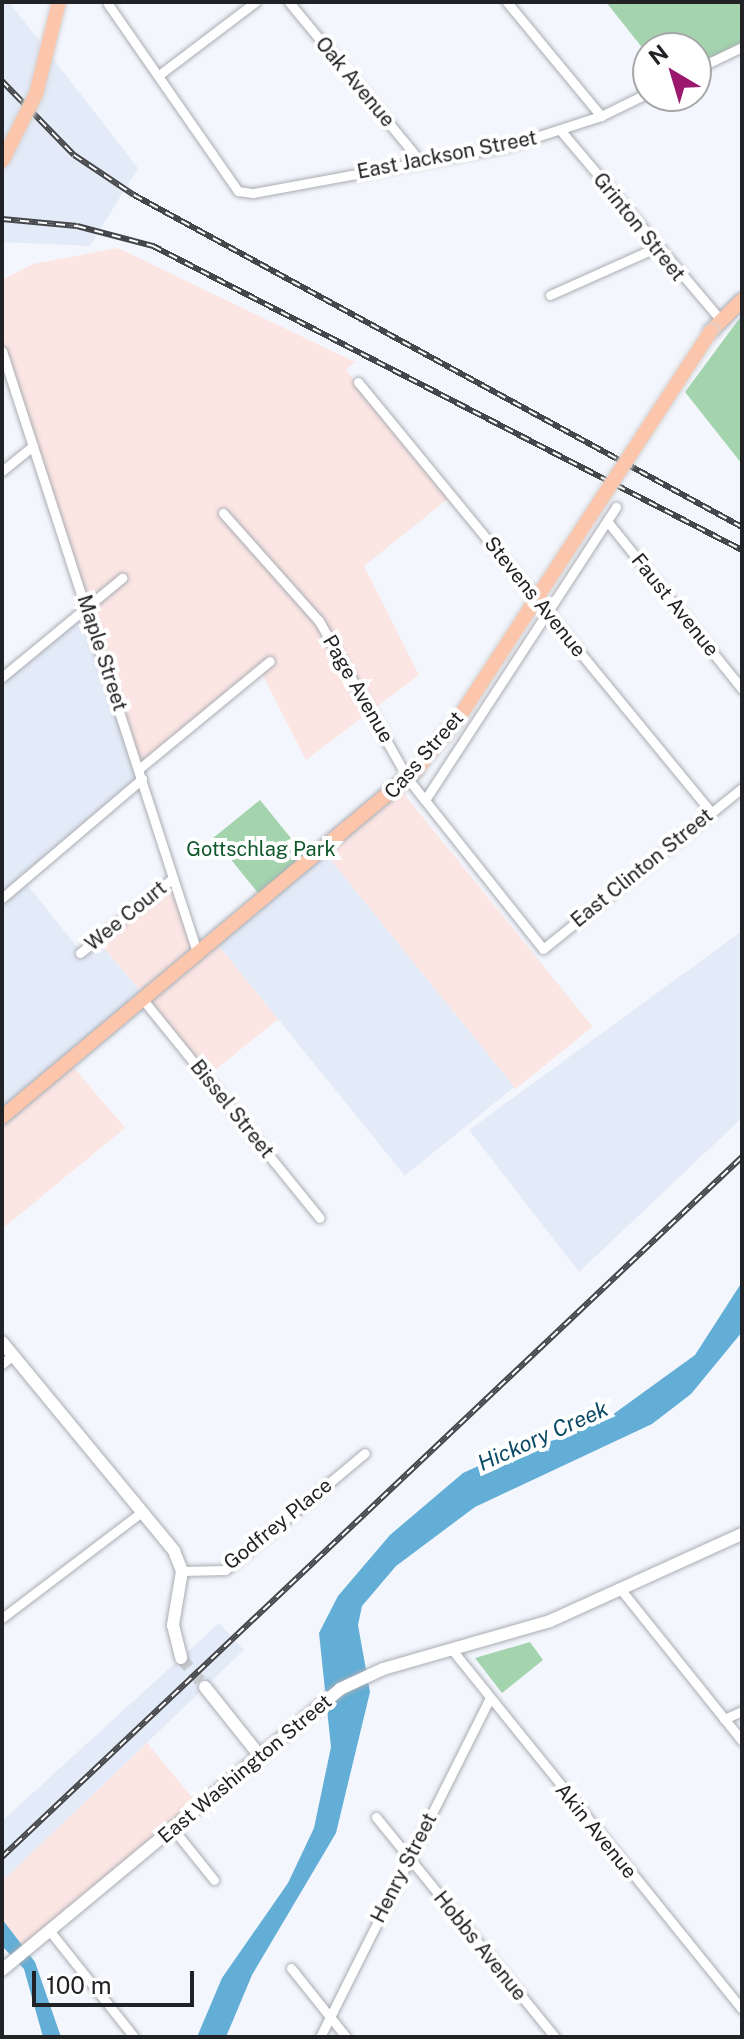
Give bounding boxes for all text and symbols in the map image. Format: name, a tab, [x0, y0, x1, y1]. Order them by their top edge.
street label: Oak Avenue	[310, 32, 400, 132]
north arrow	[632, 32, 712, 112]
text: N	[644, 39, 673, 70]
street label: East Jackson Street	[355, 126, 539, 184]
street label: Grinton Street	[588, 168, 690, 286]
street label: Stevens Avenue	[479, 532, 591, 662]
street label: Faust Avenue	[626, 549, 724, 661]
street label: Maple Street	[72, 592, 132, 714]
street label: Page Avenue	[317, 631, 399, 747]
street label: Cass Street	[379, 706, 469, 804]
street label: East Clinton Street	[566, 804, 718, 932]
park label: Gottschlag Park	[186, 837, 336, 861]
street label: Wee Court	[80, 876, 172, 956]
street label: Bissel Street	[185, 1055, 279, 1163]
water label: Hickory Creek	[474, 1395, 612, 1477]
street label: Godfrey Place	[219, 1473, 337, 1575]
street label: East Washington Street	[153, 1689, 337, 1849]
street label: Akin Avenue	[550, 1779, 642, 1883]
street label: Henry Street	[366, 1809, 442, 1927]
street label: Hobbs Avenue	[429, 1886, 531, 2006]
scale bar	[36, 1955, 198, 2005]
text: 100 m	[46, 1971, 112, 1999]

